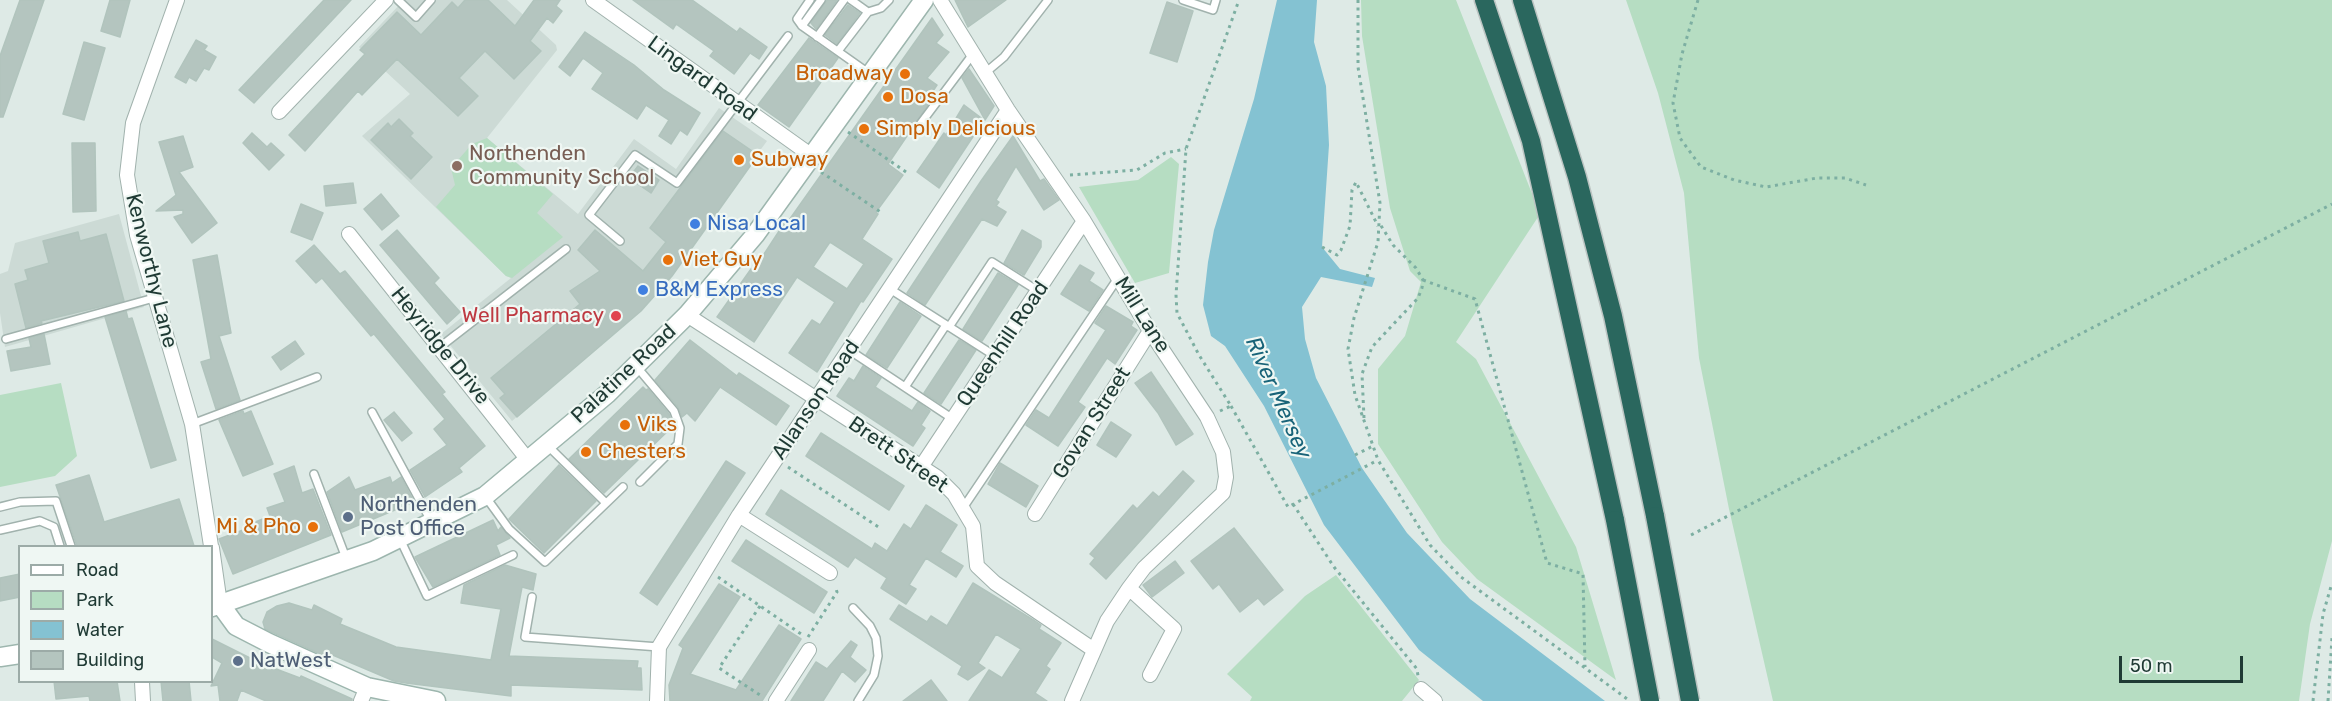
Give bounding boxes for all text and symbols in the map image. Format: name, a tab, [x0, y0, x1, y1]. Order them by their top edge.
street label: Lingard Road	[642, 31, 762, 127]
place label: Broadway	[796, 61, 893, 87]
marker: Broadway	[898, 67, 912, 81]
place label: Dosa	[900, 84, 949, 110]
marker: Dosa	[881, 90, 895, 104]
place label: Simply Delicious	[876, 116, 1036, 142]
marker: Simply Delicious	[857, 122, 871, 136]
place label: Northenden Community School	[469, 141, 654, 191]
place label: Subway	[751, 147, 828, 173]
marker: Subway	[732, 153, 746, 167]
marker: Northenden Community School	[450, 159, 464, 173]
street label: Kenworthy Lane	[120, 191, 182, 351]
place label: Nisa Local	[707, 211, 806, 237]
marker: Nisa Local	[688, 217, 702, 231]
place label: Viet Guy	[680, 247, 762, 273]
marker: Viet Guy	[661, 253, 675, 267]
street label: Mill Lane	[1109, 272, 1175, 358]
street label: Queenhill Road	[952, 276, 1054, 412]
place label: B&M Express	[655, 277, 783, 303]
street label: Heyridge Drive	[385, 282, 495, 410]
marker: B&M Express	[636, 283, 650, 297]
place label: Well Pharmacy	[462, 303, 604, 329]
marker: Well Pharmacy	[609, 309, 623, 323]
street label: Palatine Road	[566, 319, 682, 429]
water label: River Mersey	[1239, 333, 1317, 463]
street label: Allanson Road	[767, 335, 865, 465]
street label: Govan Street	[1048, 362, 1136, 484]
street label: Brett Street	[843, 411, 953, 499]
place label: Viks	[637, 412, 677, 438]
marker: Viks	[618, 418, 632, 432]
place label: Chesters	[598, 439, 686, 465]
marker: Chesters	[579, 445, 593, 459]
place label: Northenden Post Office	[360, 492, 477, 542]
marker: Northenden Post Office	[341, 510, 355, 524]
place label: Mi & Pho	[216, 514, 301, 540]
marker: Mi & Pho	[306, 520, 320, 534]
legend	[18, 545, 213, 683]
text: Road	[76, 559, 119, 581]
text: Park	[76, 589, 113, 611]
text: Water	[76, 619, 124, 641]
scale bar	[2122, 644, 2246, 682]
place label: NatWest	[250, 648, 331, 674]
text: Building	[76, 649, 144, 671]
marker: NatWest	[231, 654, 245, 668]
text: 50 m	[2130, 655, 2173, 677]

